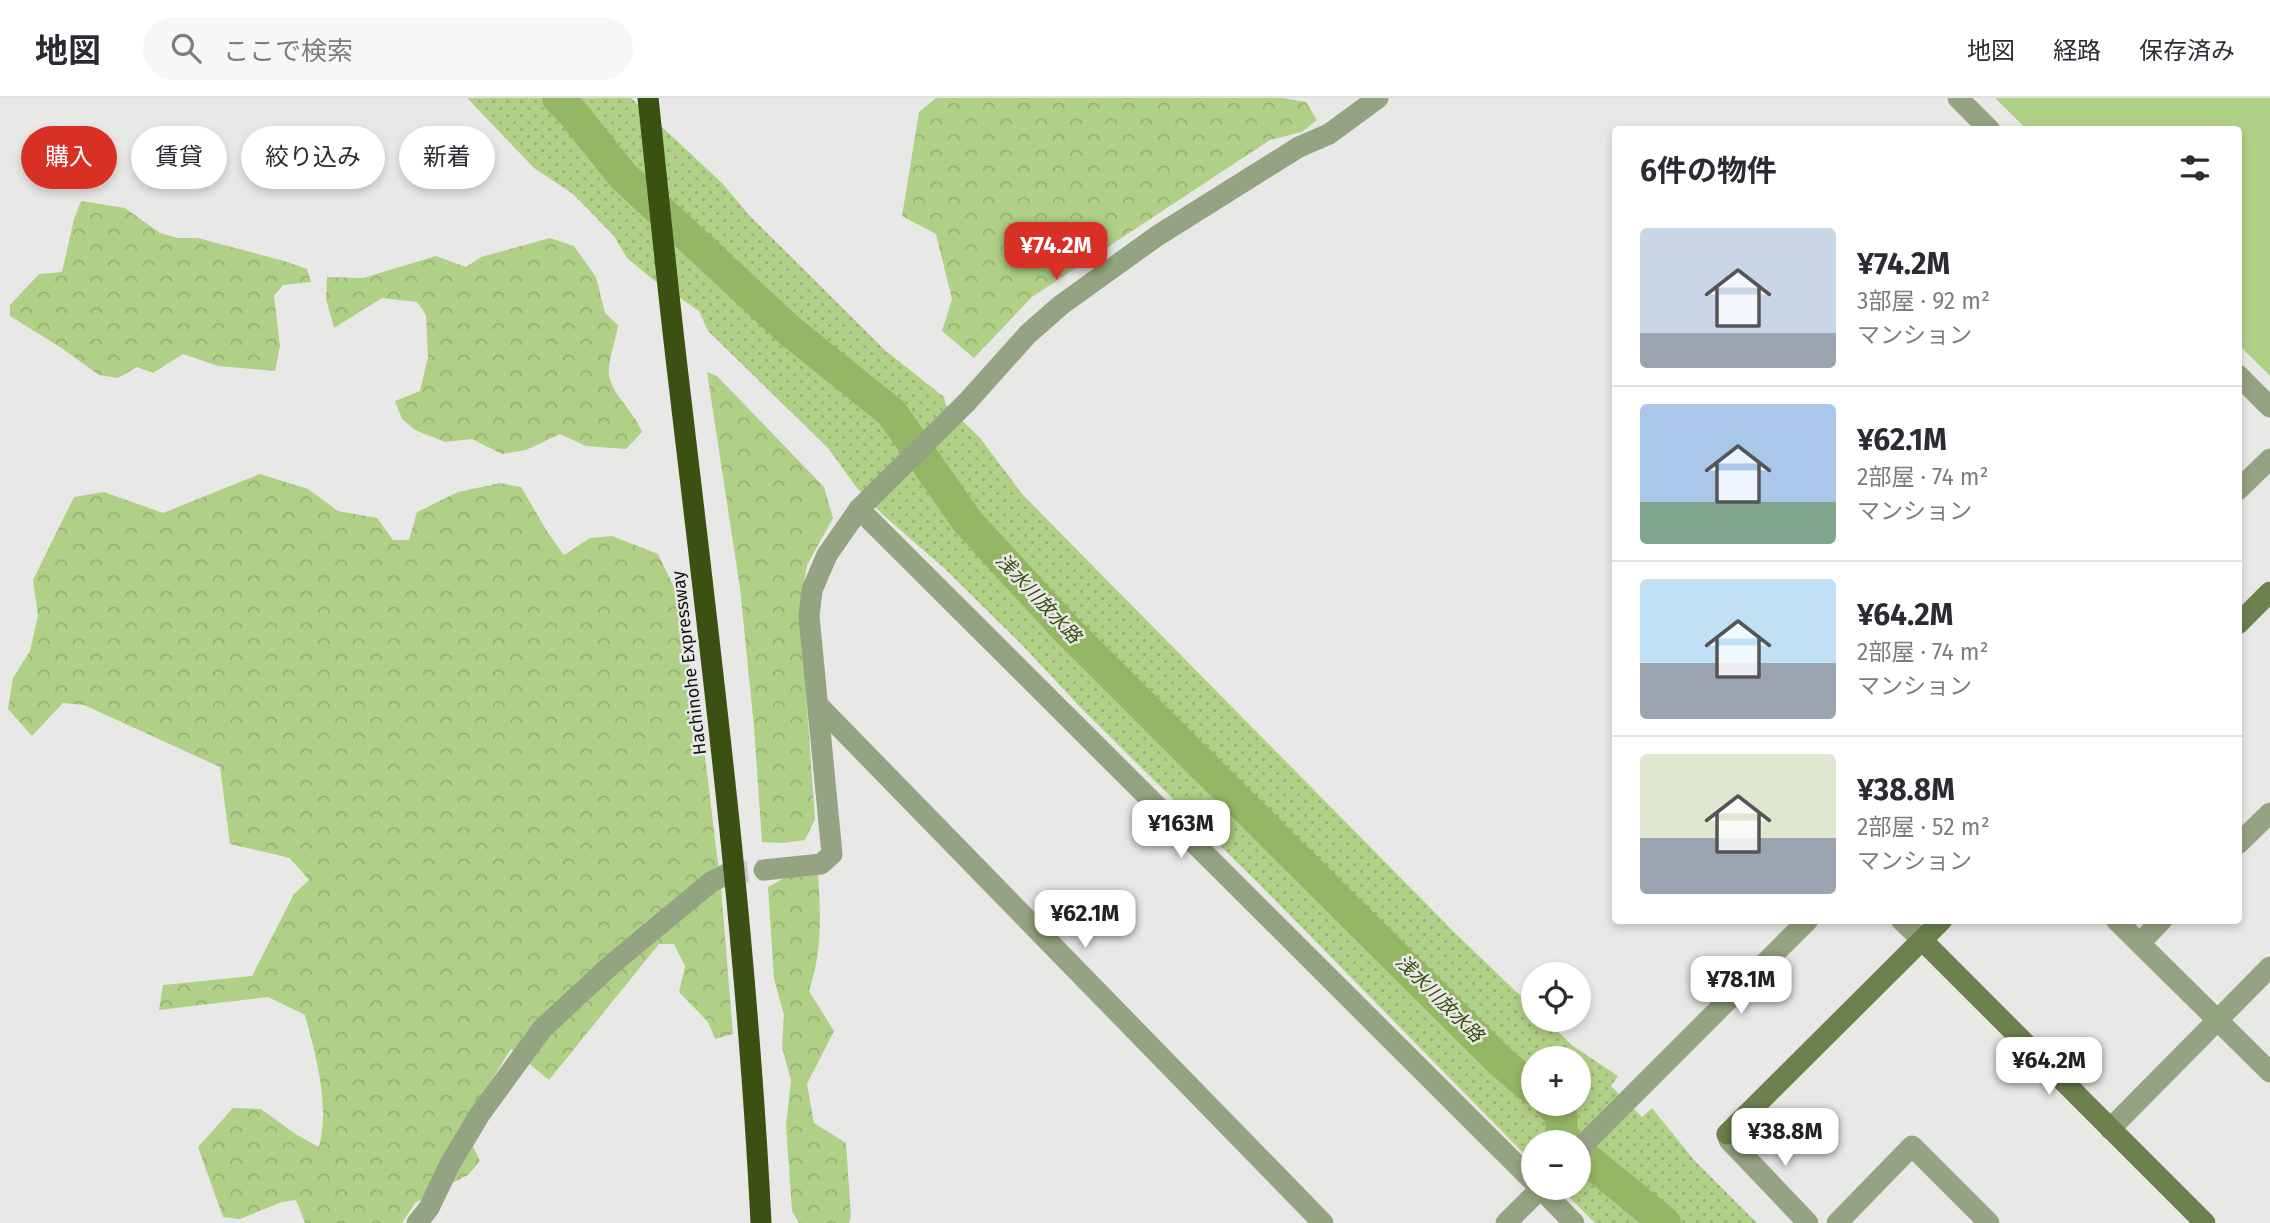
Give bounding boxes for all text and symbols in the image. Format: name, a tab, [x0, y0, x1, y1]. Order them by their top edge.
search box	[143, 17, 633, 80]
icon: search	[167, 29, 205, 67]
text: 地図	[35, 31, 101, 71]
text: ここで検索	[223, 36, 353, 67]
text: 地図	[1967, 37, 2015, 65]
text: 経路	[2053, 37, 2101, 65]
text: 保存済み	[2139, 37, 2235, 65]
chip: 購入	[21, 126, 117, 189]
chip: 賃貸	[131, 126, 227, 189]
chip: 絞り込み	[241, 126, 385, 189]
chip: 新着	[399, 126, 495, 189]
icon: filters	[2176, 149, 2214, 187]
text: 6件の物件	[1640, 153, 1777, 189]
pin: ¥74.2M	[999, 222, 1113, 282]
text: ¥74.2M	[1020, 231, 1092, 259]
text: ¥74.2M	[1857, 246, 1950, 282]
icon: home	[1696, 256, 1780, 340]
text: 3部屋 · 92 m²	[1857, 287, 1990, 315]
text: マンション	[1857, 321, 1972, 349]
text: ¥62.1M	[1857, 422, 1947, 458]
icon: home	[1696, 432, 1780, 516]
text: 2部屋 · 74 m²	[1857, 463, 1989, 491]
text: マンション	[1857, 497, 1972, 525]
water label: 浅水川放水路	[991, 549, 1087, 649]
street label: Hachinohe Expressway	[667, 570, 711, 756]
text: ¥64.2M	[1857, 597, 1953, 633]
icon: home	[1696, 607, 1780, 691]
text: 2部屋 · 74 m²	[1857, 638, 1989, 666]
text: マンション	[1857, 672, 1972, 700]
text: ¥38.8M	[1857, 772, 1955, 808]
icon: home	[1696, 782, 1780, 866]
pin: ¥163M	[1132, 800, 1230, 860]
text: ¥163M	[1148, 809, 1214, 837]
text: 2部屋 · 52 m²	[1857, 813, 1990, 841]
text: マンション	[1857, 847, 1972, 875]
pin: ¥62.1M	[1028, 890, 1142, 950]
text: ¥62.1M	[1051, 899, 1119, 927]
water label: 浅水川放水路	[1391, 950, 1489, 1048]
pin: ¥78.1M	[1684, 956, 1798, 1016]
map controls	[1521, 962, 1591, 1200]
button: locate	[1521, 962, 1591, 1032]
text: ¥78.1M	[1707, 965, 1775, 993]
pin: ¥64.2M	[1992, 1038, 2106, 1097]
button: +	[1521, 1046, 1591, 1116]
text: ¥64.2M	[2012, 1046, 2086, 1074]
pin: ¥38.8M	[1728, 1108, 1842, 1168]
text: ¥38.8M	[1747, 1117, 1823, 1145]
button: −	[1521, 1130, 1591, 1200]

